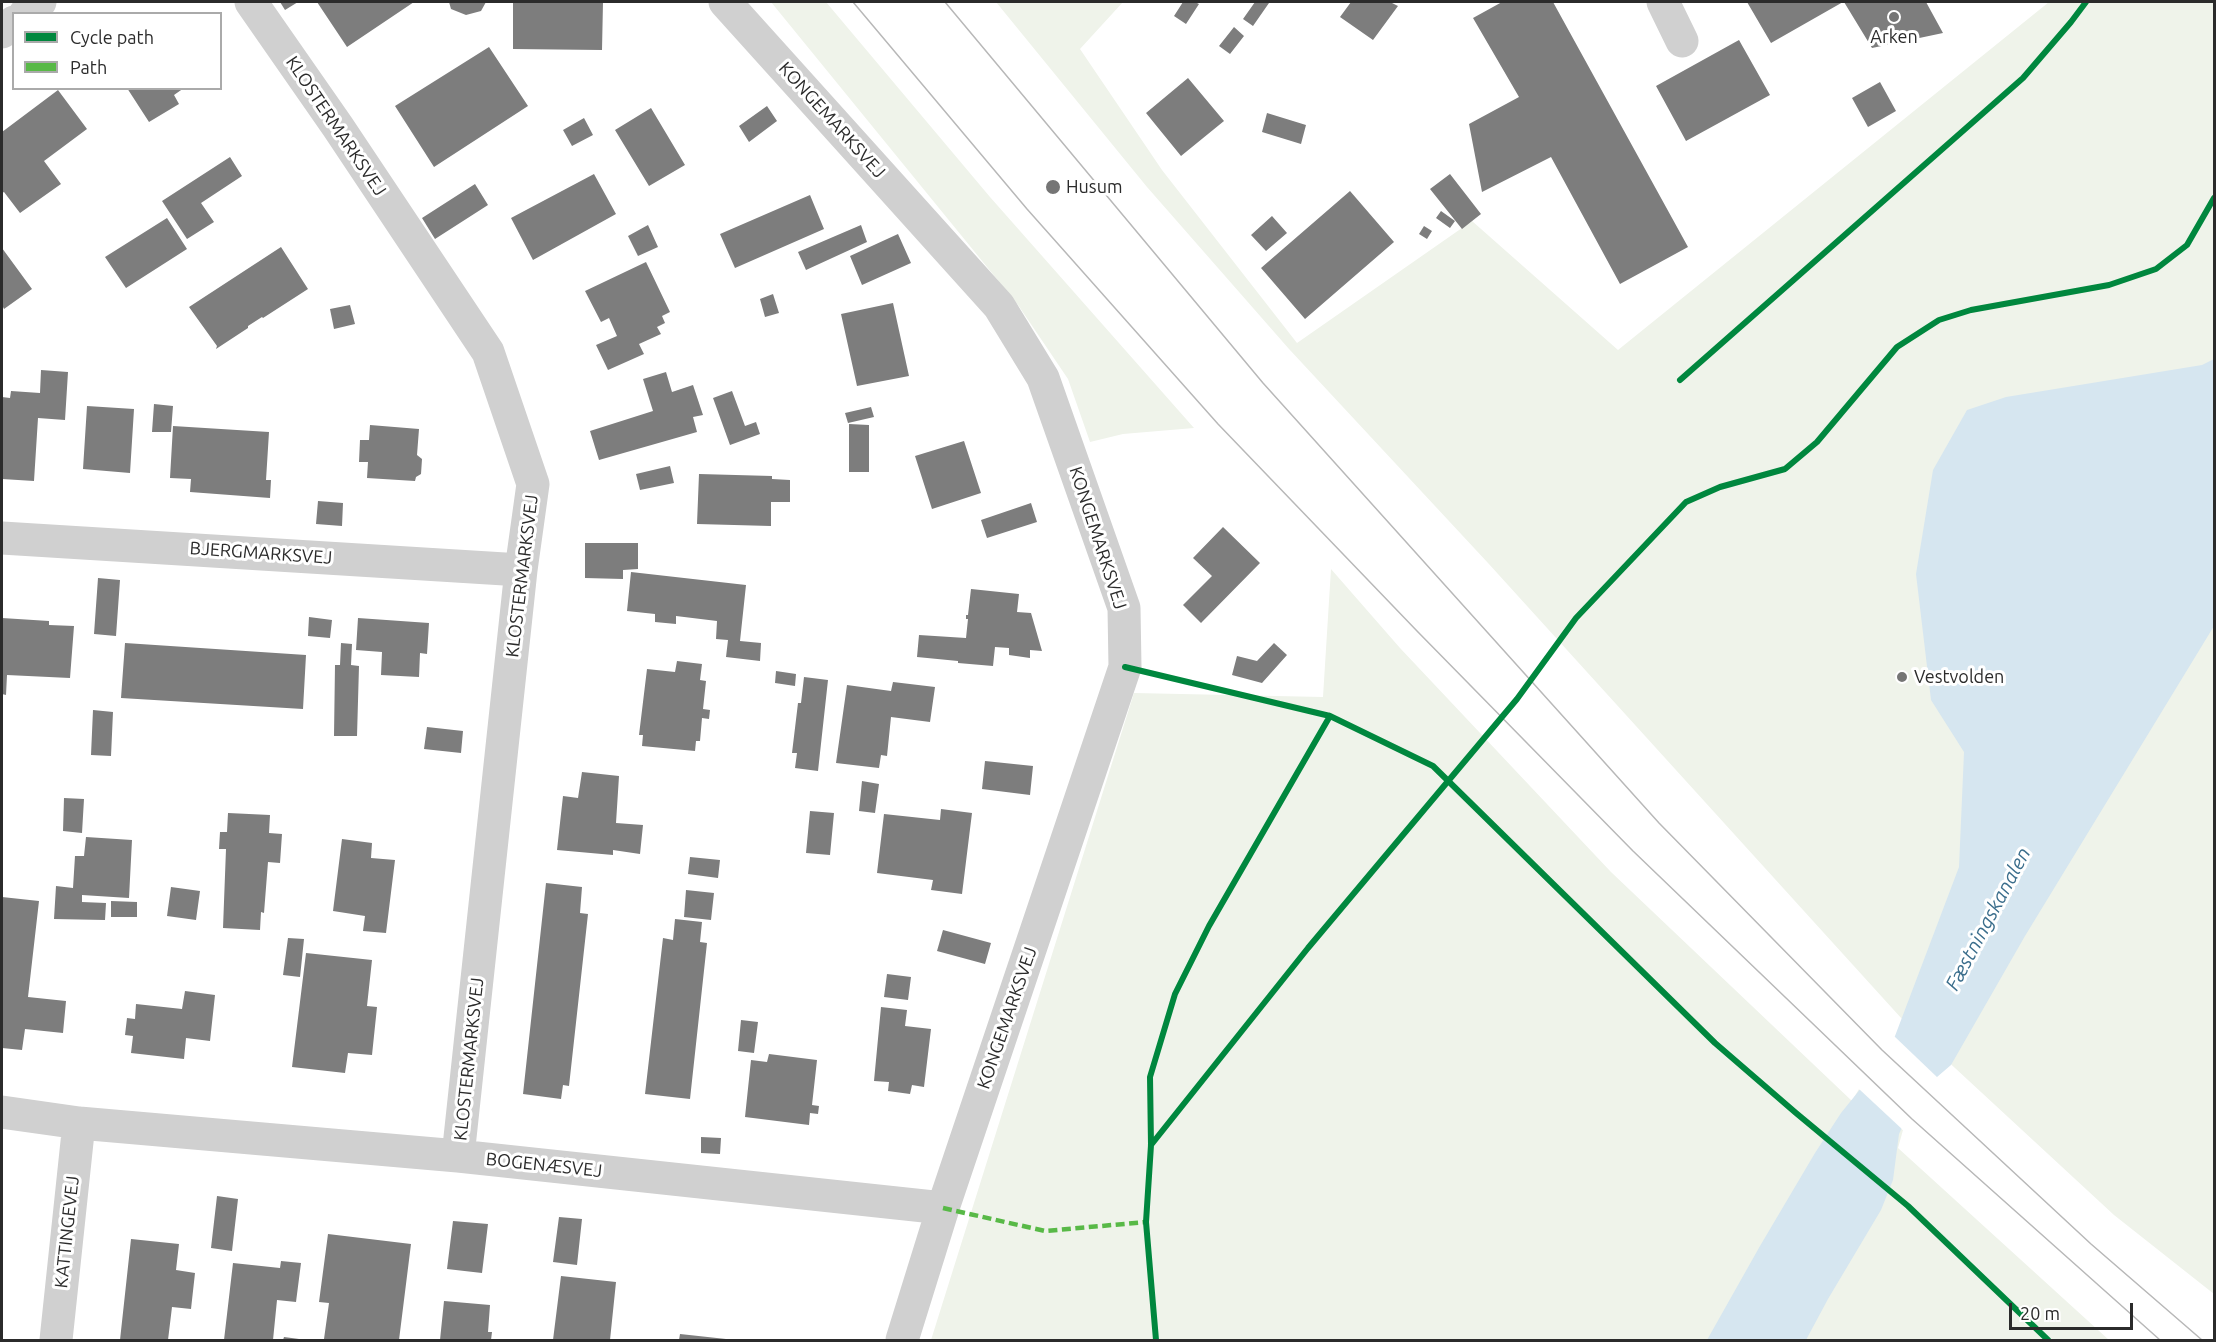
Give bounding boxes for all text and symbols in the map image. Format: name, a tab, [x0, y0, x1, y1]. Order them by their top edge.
marker: Arken	[1887, 10, 1901, 24]
legend	[12, 12, 222, 90]
place label: Arken	[1870, 26, 1918, 48]
text: Cycle path	[70, 27, 154, 47]
street label: KLOSTERMARKSVEJ	[281, 52, 391, 200]
text: Path	[70, 57, 107, 77]
street label: KONGEMARKSVEJ	[774, 57, 890, 183]
place label: Husum	[1066, 176, 1122, 198]
marker: Husum	[1044, 178, 1062, 196]
street label: KONGEMARKSVEJ	[1065, 464, 1131, 612]
street label: KLOSTERMARKSVEJ	[501, 493, 543, 659]
street label: BJERGMARKSVEJ	[189, 537, 333, 569]
place label: Vestvolden	[1914, 666, 2004, 688]
marker: Vestvolden	[1895, 670, 1909, 684]
water label: Fæstningskanalen	[1940, 843, 2036, 995]
street label: KONGEMARKSVEJ	[973, 944, 1041, 1092]
street label: KLOSTERMARKSVEJ	[450, 976, 488, 1142]
street label: BOGENÆSVEJ	[485, 1148, 603, 1182]
street label: KATTINGEVEJ	[50, 1175, 84, 1289]
scale bar	[2012, 1291, 2136, 1329]
text: 20 m	[2020, 1303, 2060, 1323]

